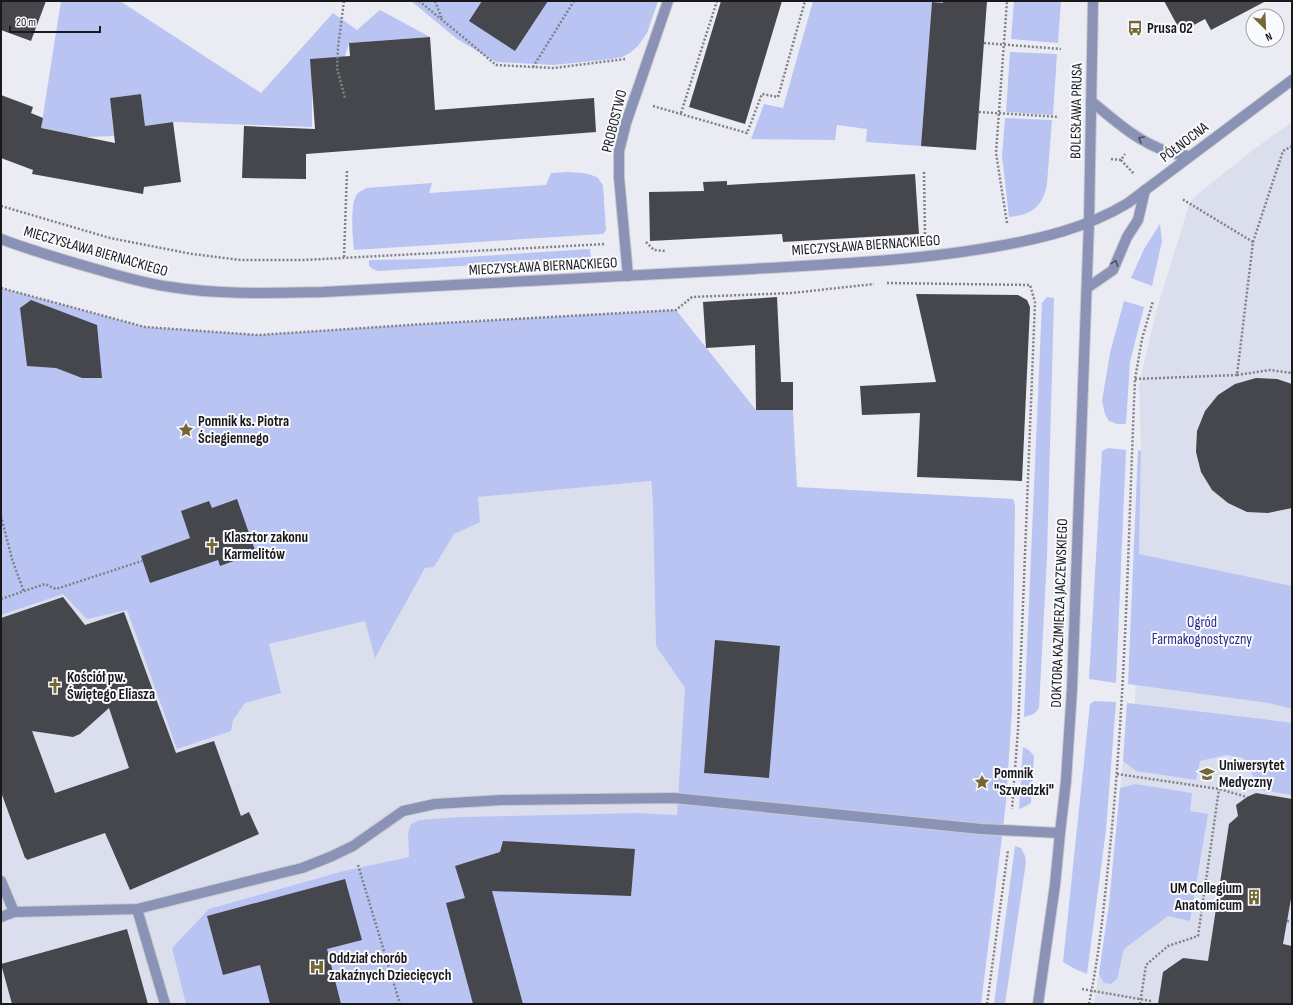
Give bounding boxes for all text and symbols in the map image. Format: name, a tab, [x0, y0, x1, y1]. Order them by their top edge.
scale bar	[10, 8, 100, 34]
north arrow	[1245, 8, 1285, 48]
text: 20 m	[16, 15, 36, 30]
bus stop icon: Prusa 02	[1126, 19, 1144, 37]
place label: Prusa 02	[1147, 19, 1193, 38]
text: N	[1263, 30, 1274, 44]
street label: BOLESŁAWA PRUSA	[1066, 62, 1087, 159]
street label: PROBOSTWO	[598, 88, 631, 155]
street label: PÓŁNOCNA	[1156, 118, 1213, 167]
one-way arrow	[1137, 136, 1145, 143]
street label: MIECZYSŁAWA BIERNACKIEGO	[22, 222, 170, 281]
street label: MIECZYSŁAWA BIERNACKIEGO	[791, 231, 941, 260]
street label: MIECZYSŁAWA BIERNACKIEGO	[468, 253, 618, 280]
one-way arrow	[1111, 260, 1119, 267]
place label: Pomnik ks. Piotra Ściegiennego	[198, 412, 289, 448]
place icon: Pomnik ks. Piotra Ściegiennego	[177, 421, 195, 439]
street label: DOKTORA KAZIMIERZA JACZEWSKIEGO	[1047, 518, 1072, 708]
place label: Klasztor zakonu Karmelitów	[224, 528, 308, 564]
church icon: Klasztor zakonu Karmelitów	[203, 537, 221, 555]
park label: Ogród Farmakognostyczny	[1152, 613, 1252, 649]
place label: Kościół pw. Świętego Eliasza	[67, 668, 155, 704]
church icon: Kościół pw. Świętego Eliasza	[46, 677, 64, 695]
place label: Uniwersytet Medyczny	[1219, 756, 1285, 792]
place label: Pomnik "Szwedzki"	[994, 764, 1054, 800]
school or university icon: Uniwersytet Medyczny	[1198, 765, 1216, 783]
place icon: Pomnik "Szwedzki"	[973, 773, 991, 791]
place label: UM Collegium Anatomicum	[1170, 879, 1242, 915]
building icon: UM Collegium Anatomicum	[1245, 888, 1263, 906]
place label: Oddział chorób zakaźnych Dziecięcych	[329, 949, 451, 985]
hospital icon: Oddział chorób zakaźnych Dziecięcych	[308, 958, 326, 976]

